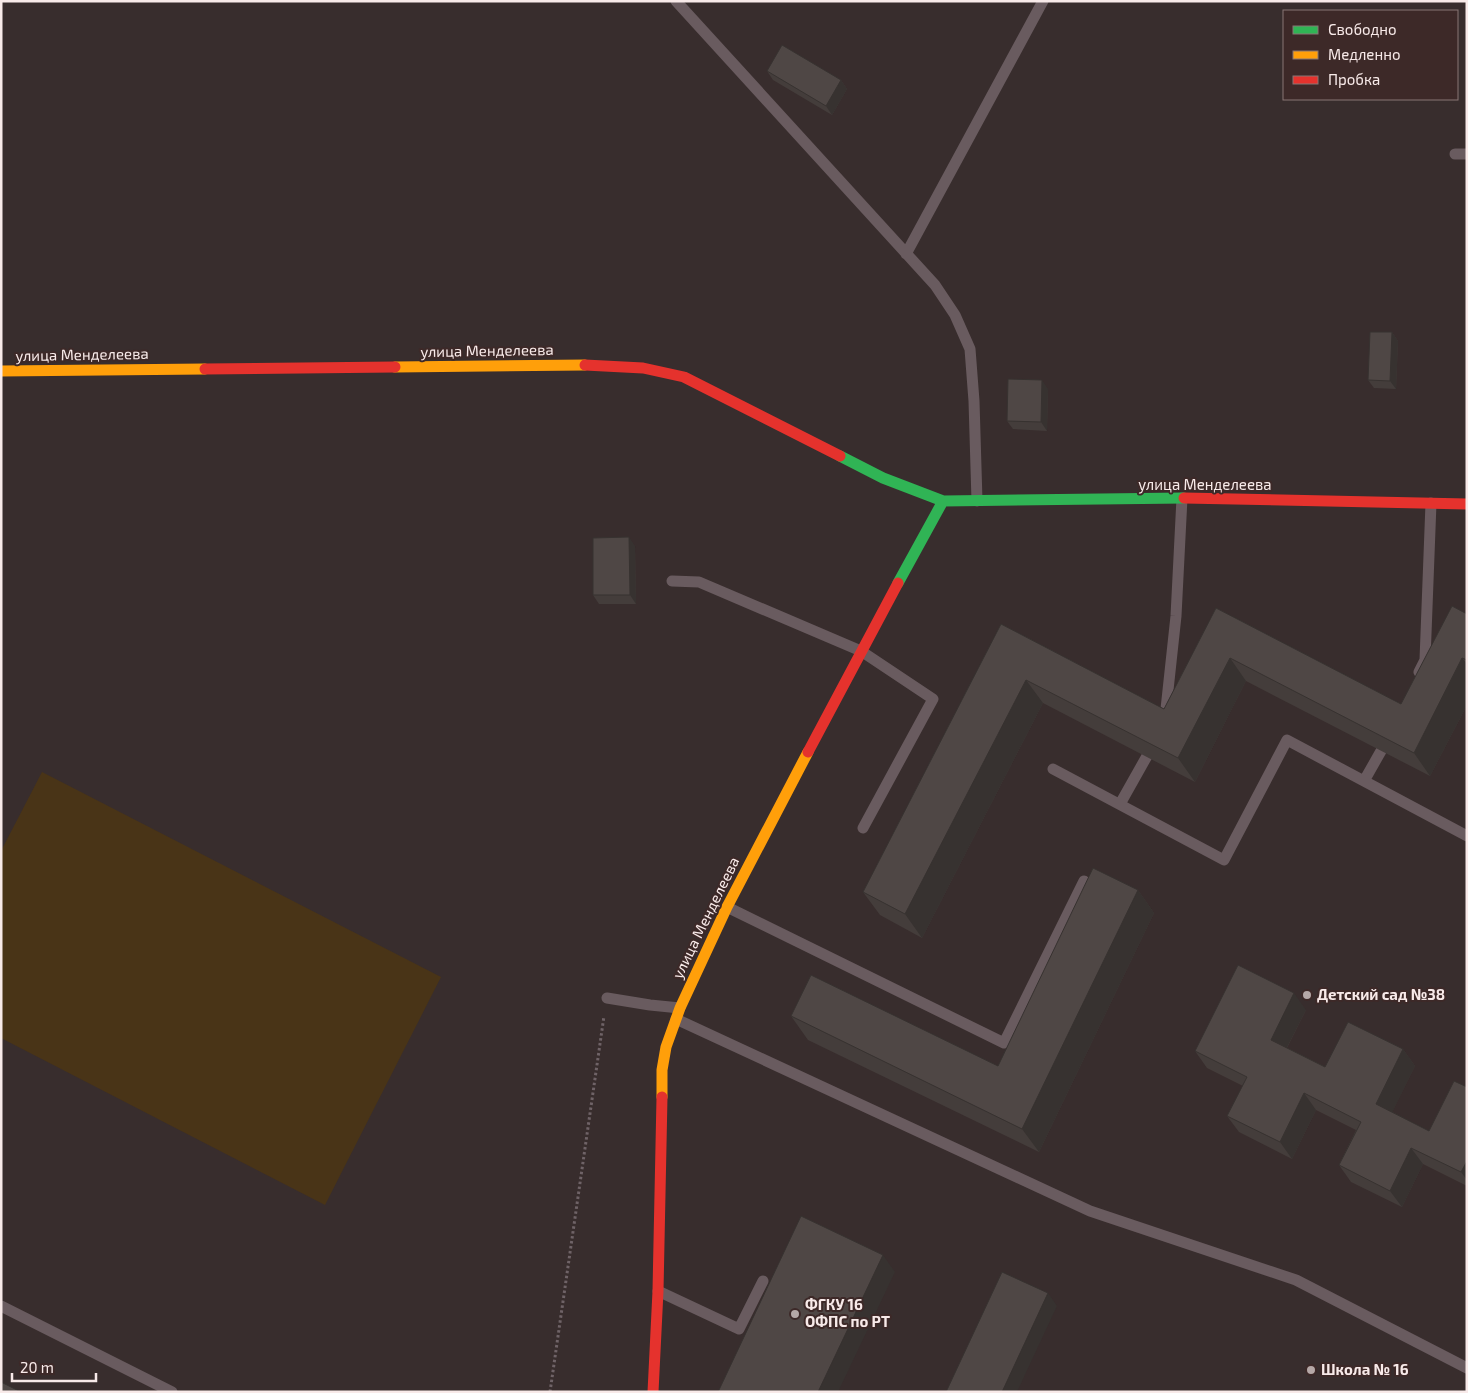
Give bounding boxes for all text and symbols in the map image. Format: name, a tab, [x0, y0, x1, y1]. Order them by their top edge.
legend	[1283, 10, 1458, 100]
text: Свободно	[1328, 20, 1397, 38]
text: Медленно	[1328, 45, 1401, 63]
text: Пробка	[1328, 70, 1380, 88]
street label: улица Менделеева	[420, 340, 554, 361]
street label: улица Менделеева	[15, 344, 149, 365]
street label: улица Менделеева	[1138, 475, 1272, 494]
street label: улица Менделеева	[668, 854, 743, 982]
place label: Детский сад №38	[1317, 985, 1445, 1003]
marker: Детский сад №38	[1301, 989, 1313, 1001]
place label: ФГКУ 16 ОФПС по РТ	[805, 1295, 890, 1330]
marker: ФГКУ 16 ОФПС по РТ	[789, 1308, 801, 1320]
scale bar	[12, 1350, 96, 1382]
text: 20 m	[20, 1358, 54, 1376]
place label: Школа № 16	[1321, 1360, 1409, 1378]
marker: Школа № 16	[1305, 1364, 1317, 1376]

